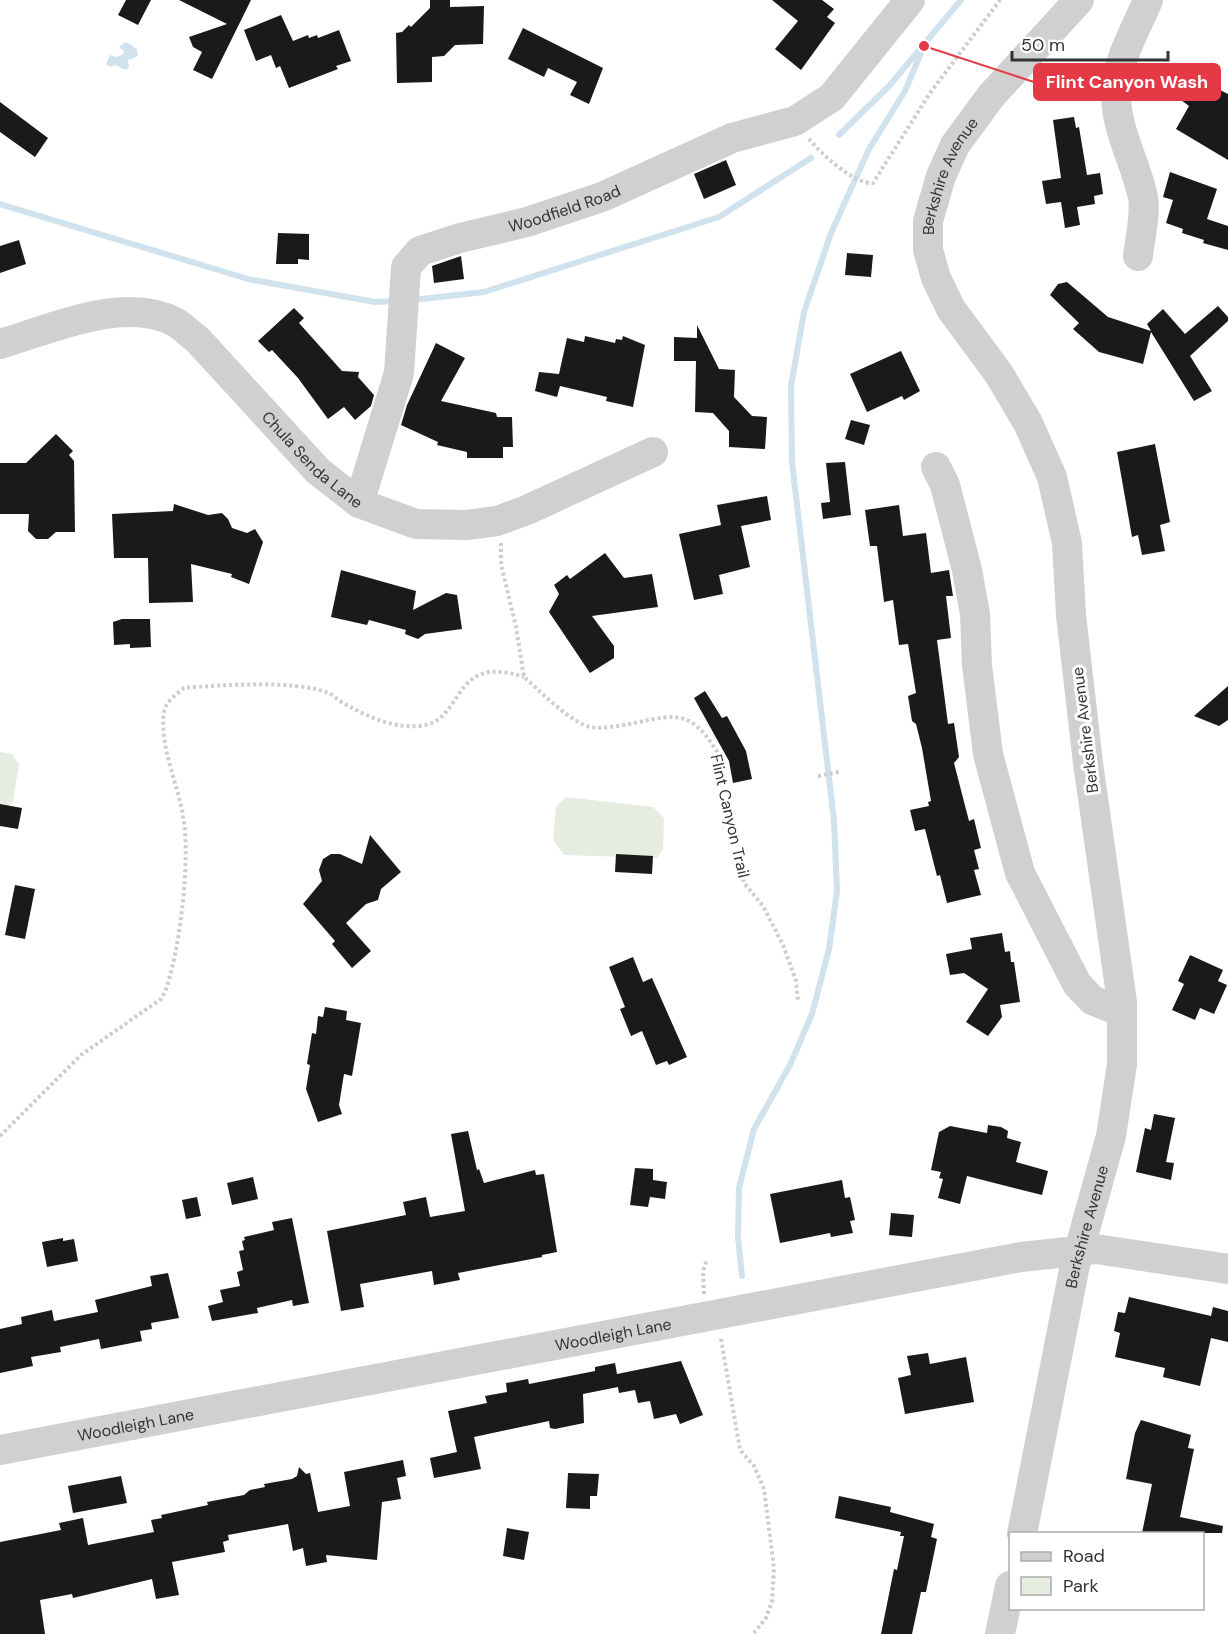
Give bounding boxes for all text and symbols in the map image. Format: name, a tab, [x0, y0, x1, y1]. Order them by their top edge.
scale bar	[1012, 24, 1168, 62]
text: 50 m	[1021, 33, 1065, 57]
callout: Flint Canyon Wash	[1034, 64, 1220, 100]
text: Flint Canyon Wash	[1046, 70, 1208, 94]
street label: Berkshire Avenue	[917, 113, 982, 235]
street label: Woodfield Road	[506, 180, 624, 237]
street label: Chula Senda Lane	[257, 406, 367, 513]
street label: Berkshire Avenue	[1067, 666, 1103, 794]
street label: Flint Canyon Trail	[706, 752, 754, 880]
street label: Berkshire Avenue	[1060, 1163, 1113, 1290]
street label: Woodleigh Lane	[553, 1313, 673, 1355]
street label: Woodleigh Lane	[76, 1403, 196, 1446]
legend	[1009, 1532, 1204, 1610]
text: Road	[1063, 1544, 1105, 1568]
text: Park	[1063, 1574, 1099, 1598]

